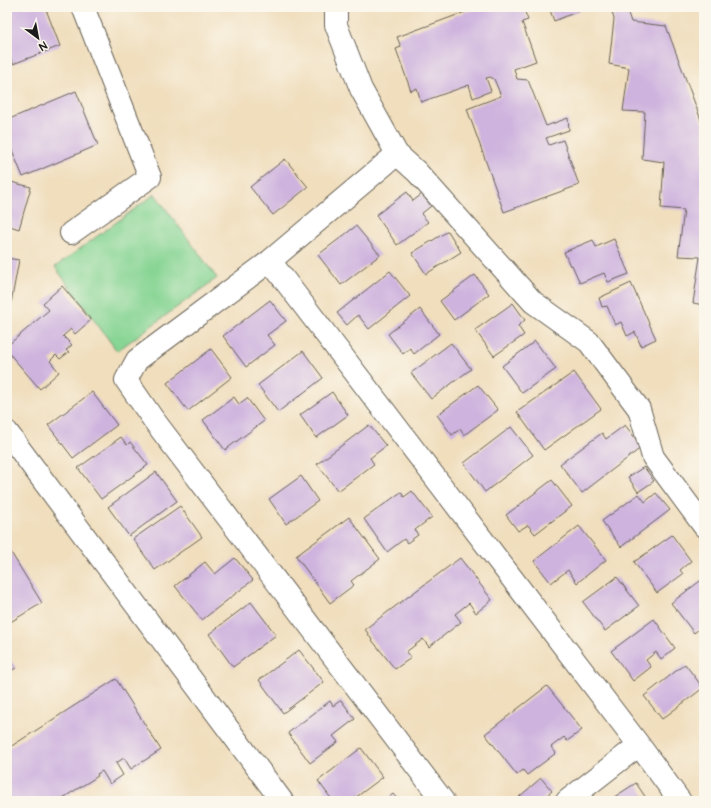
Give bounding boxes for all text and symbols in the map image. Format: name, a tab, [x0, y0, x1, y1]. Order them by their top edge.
north arrow	[18, 18, 58, 58]
text: N	[36, 38, 50, 54]

